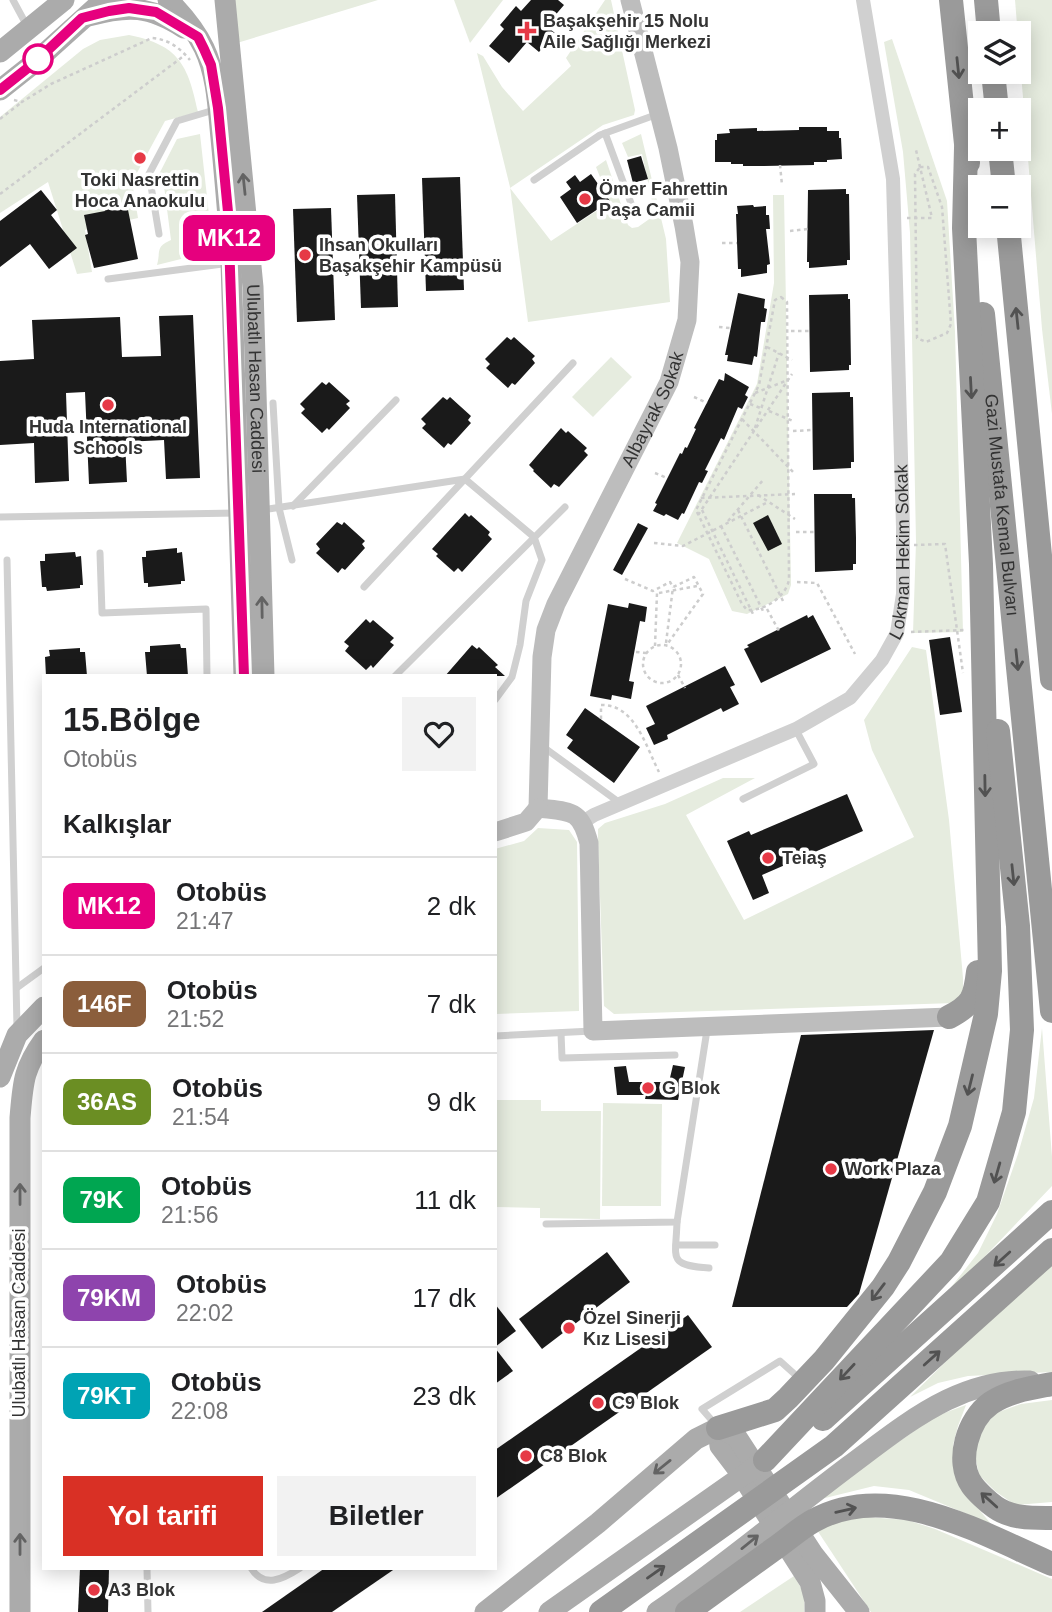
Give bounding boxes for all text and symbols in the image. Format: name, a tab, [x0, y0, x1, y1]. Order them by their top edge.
place label: Başakşehir 15 Nolu Aile Sağlığı Merkezi	[543, 11, 711, 52]
marker: Başakşehir 15 Nolu Aile Sağlığı Merkezi	[517, 21, 537, 41]
map controls	[968, 21, 1031, 238]
button: layers	[968, 21, 1031, 84]
unlabelled marker	[23, 44, 53, 74]
one-way arrow	[952, 56, 965, 79]
button: +	[968, 98, 1031, 161]
marker: Toki Nasrettin Hoca Anaokulu	[132, 150, 148, 166]
place label: Toki Nasrettin Hoca Anaokulu	[75, 170, 205, 211]
one-way arrow	[238, 173, 251, 196]
button: −	[968, 175, 1031, 238]
place label: Ömer Fahrettin Paşa Camii	[599, 179, 728, 220]
marker: Ömer Fahrettin Paşa Camii	[577, 191, 593, 207]
line badge: MK12	[180, 215, 278, 261]
text: MK12	[197, 224, 261, 251]
place label: Ihsan Okulları Başakşehir Kampüsü	[319, 235, 502, 276]
marker: Ihsan Okulları Başakşehir Kampüsü	[297, 247, 313, 263]
street label: Ulubatlı Hasan Caddesi	[243, 284, 268, 473]
one-way arrow	[1010, 307, 1023, 330]
street label: Albayrak Sokak	[618, 348, 688, 470]
one-way arrow	[965, 376, 978, 398]
street label: Gazi Mustafa Kemal Bulvarı	[981, 393, 1023, 617]
marker: Huda International Schools	[100, 397, 116, 413]
place label: Huda International Schools	[29, 417, 187, 458]
street label: Lokman Hekim Sokak	[885, 463, 913, 643]
one-way arrow	[255, 596, 269, 619]
one-way arrow	[1010, 648, 1023, 671]
button: heart	[402, 697, 476, 771]
text: 15.Bölge	[63, 701, 201, 738]
text: Otobüs	[63, 746, 137, 772]
one-way arrow	[978, 775, 992, 798]
text: Kalkışlar	[63, 809, 171, 839]
place label: Teiaş	[782, 848, 827, 868]
marker: Teiaş	[760, 850, 776, 866]
one-way arrow	[1007, 863, 1020, 886]
text: Otobüs	[176, 877, 267, 907]
text: 2 dk	[427, 891, 476, 921]
text: MK12	[77, 892, 141, 919]
text: 21:47	[176, 908, 234, 934]
text: Otobüs	[167, 975, 258, 1005]
text: 7 dk	[427, 989, 476, 1019]
text: 146F	[77, 990, 132, 1017]
text: 21:52	[167, 1006, 224, 1032]
text: Otobüs	[172, 1073, 263, 1103]
one-way arrow	[963, 1073, 976, 1096]
place label: G Blok	[662, 1078, 721, 1098]
marker: G Blok	[640, 1080, 656, 1096]
text: 9 dk	[427, 1087, 476, 1117]
text: 36AS	[77, 1088, 137, 1115]
text: 21:54	[172, 1104, 230, 1130]
place label: Work Plaza	[845, 1159, 942, 1179]
marker: Work Plaza	[823, 1161, 839, 1177]
one-way arrow	[989, 1162, 1002, 1184]
text: Otobüs	[161, 1171, 252, 1201]
one-way arrow	[13, 1183, 27, 1206]
text: 11 dk	[414, 1185, 476, 1215]
text: 79K	[79, 1186, 124, 1213]
text: 21:56	[161, 1202, 219, 1228]
street label: Ulubatlı Hasan Caddesi	[9, 1228, 29, 1418]
one-way arrow	[993, 1251, 1011, 1267]
text: Otobüs	[176, 1269, 267, 1299]
one-way arrow	[871, 1282, 886, 1301]
text: 17 dk	[412, 1283, 476, 1313]
text: 79KM	[77, 1284, 141, 1311]
text: 22:02	[176, 1300, 234, 1326]
place label: Özel Sinerji Kız Lisesi	[583, 1308, 681, 1349]
marker: Özel Sinerji Kız Lisesi	[561, 1320, 577, 1336]
one-way arrow	[923, 1350, 941, 1366]
one-way arrow	[839, 1363, 856, 1380]
text: Otobüs	[171, 1367, 262, 1397]
text: 23 dk	[412, 1381, 476, 1411]
text: 79KT	[77, 1382, 136, 1409]
place label: C9 Blok	[612, 1393, 680, 1413]
marker: C9 Blok	[590, 1395, 606, 1411]
text: 22:08	[171, 1398, 228, 1424]
place label: C8 Blok	[540, 1446, 608, 1466]
marker: C8 Blok	[518, 1448, 534, 1464]
one-way arrow	[654, 1459, 672, 1474]
button: Yol tarifi	[63, 1476, 263, 1556]
button: Biletler	[277, 1476, 476, 1556]
one-way arrow	[981, 1492, 998, 1509]
one-way arrow	[834, 1503, 857, 1517]
one-way arrow	[13, 1533, 27, 1556]
one-way arrow	[741, 1534, 759, 1549]
one-way arrow	[646, 1565, 665, 1579]
place label: A3 Blok	[108, 1580, 176, 1600]
marker: A3 Blok	[86, 1582, 102, 1598]

